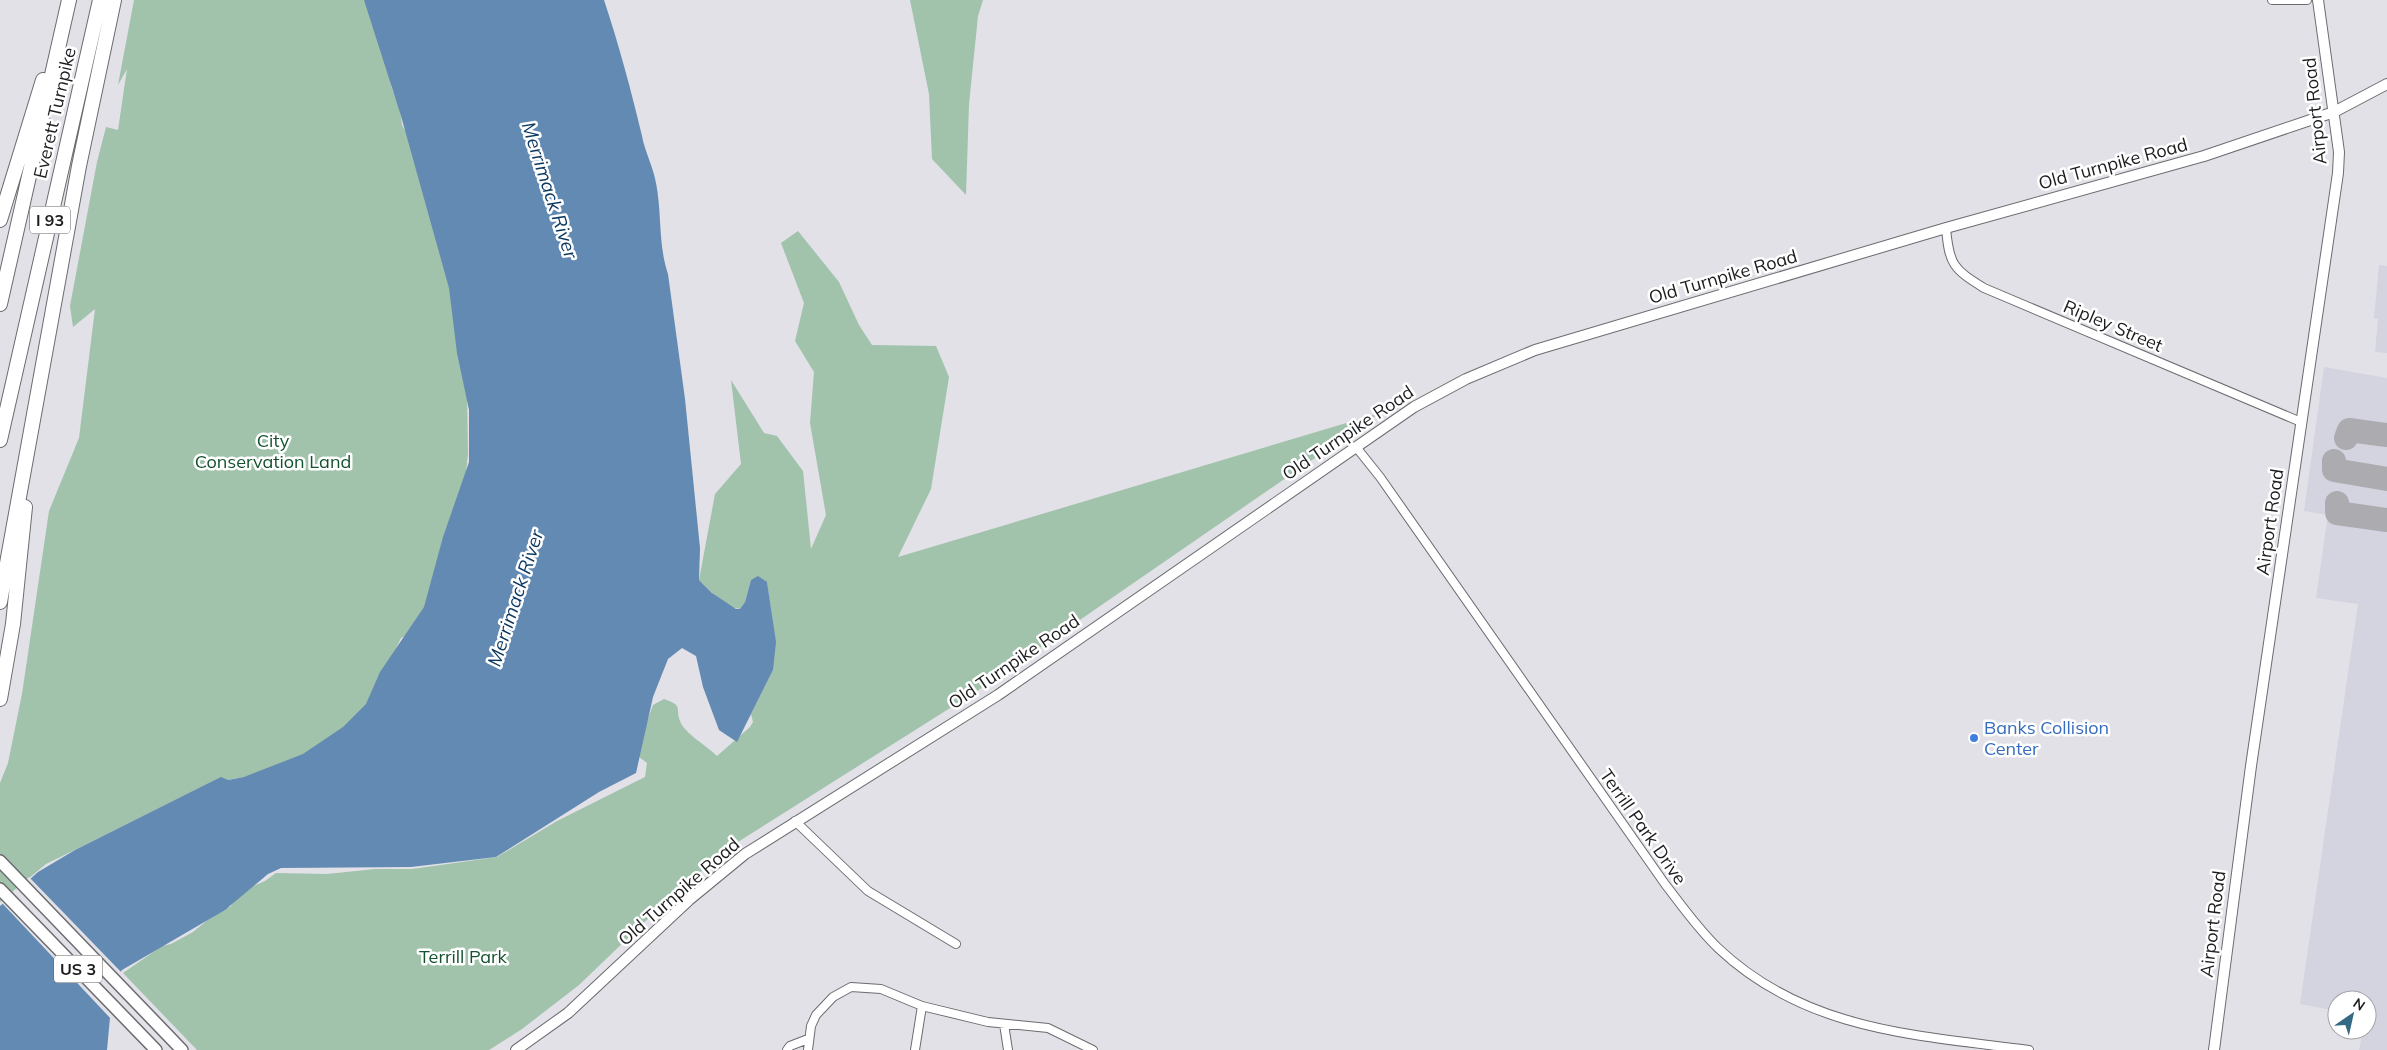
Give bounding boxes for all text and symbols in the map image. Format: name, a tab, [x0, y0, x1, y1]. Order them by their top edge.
street label: Everett Turnpike	[28, 45, 81, 181]
street label: Airport Road	[2297, 57, 2332, 166]
water label: Merrimack River	[517, 119, 584, 262]
street label: Old Turnpike Road	[2036, 133, 2190, 194]
road number: I 93	[30, 206, 70, 234]
street label: Old Turnpike Road	[1646, 244, 1800, 309]
street label: Ripley Street	[2060, 294, 2166, 357]
street label: Old Turnpike Road	[1278, 380, 1418, 485]
park label: City Conservation Land	[195, 429, 351, 473]
street label: Airport Road	[2251, 467, 2288, 577]
water label: Merrimack River	[482, 526, 549, 669]
street label: Old Turnpike Road	[944, 609, 1084, 714]
place label: Banks Collision Center	[1984, 716, 2109, 760]
marker: Banks Collision Center	[1968, 732, 1980, 744]
street label: Terrill Park Drive	[1595, 764, 1692, 889]
street label: Old Turnpike Road	[613, 833, 744, 951]
street label: Airport Road	[2195, 869, 2230, 979]
park label: Terrill Park	[419, 945, 508, 968]
road number: US 3	[54, 956, 102, 982]
north arrow	[2327, 990, 2377, 1040]
text: N	[2350, 994, 2369, 1015]

